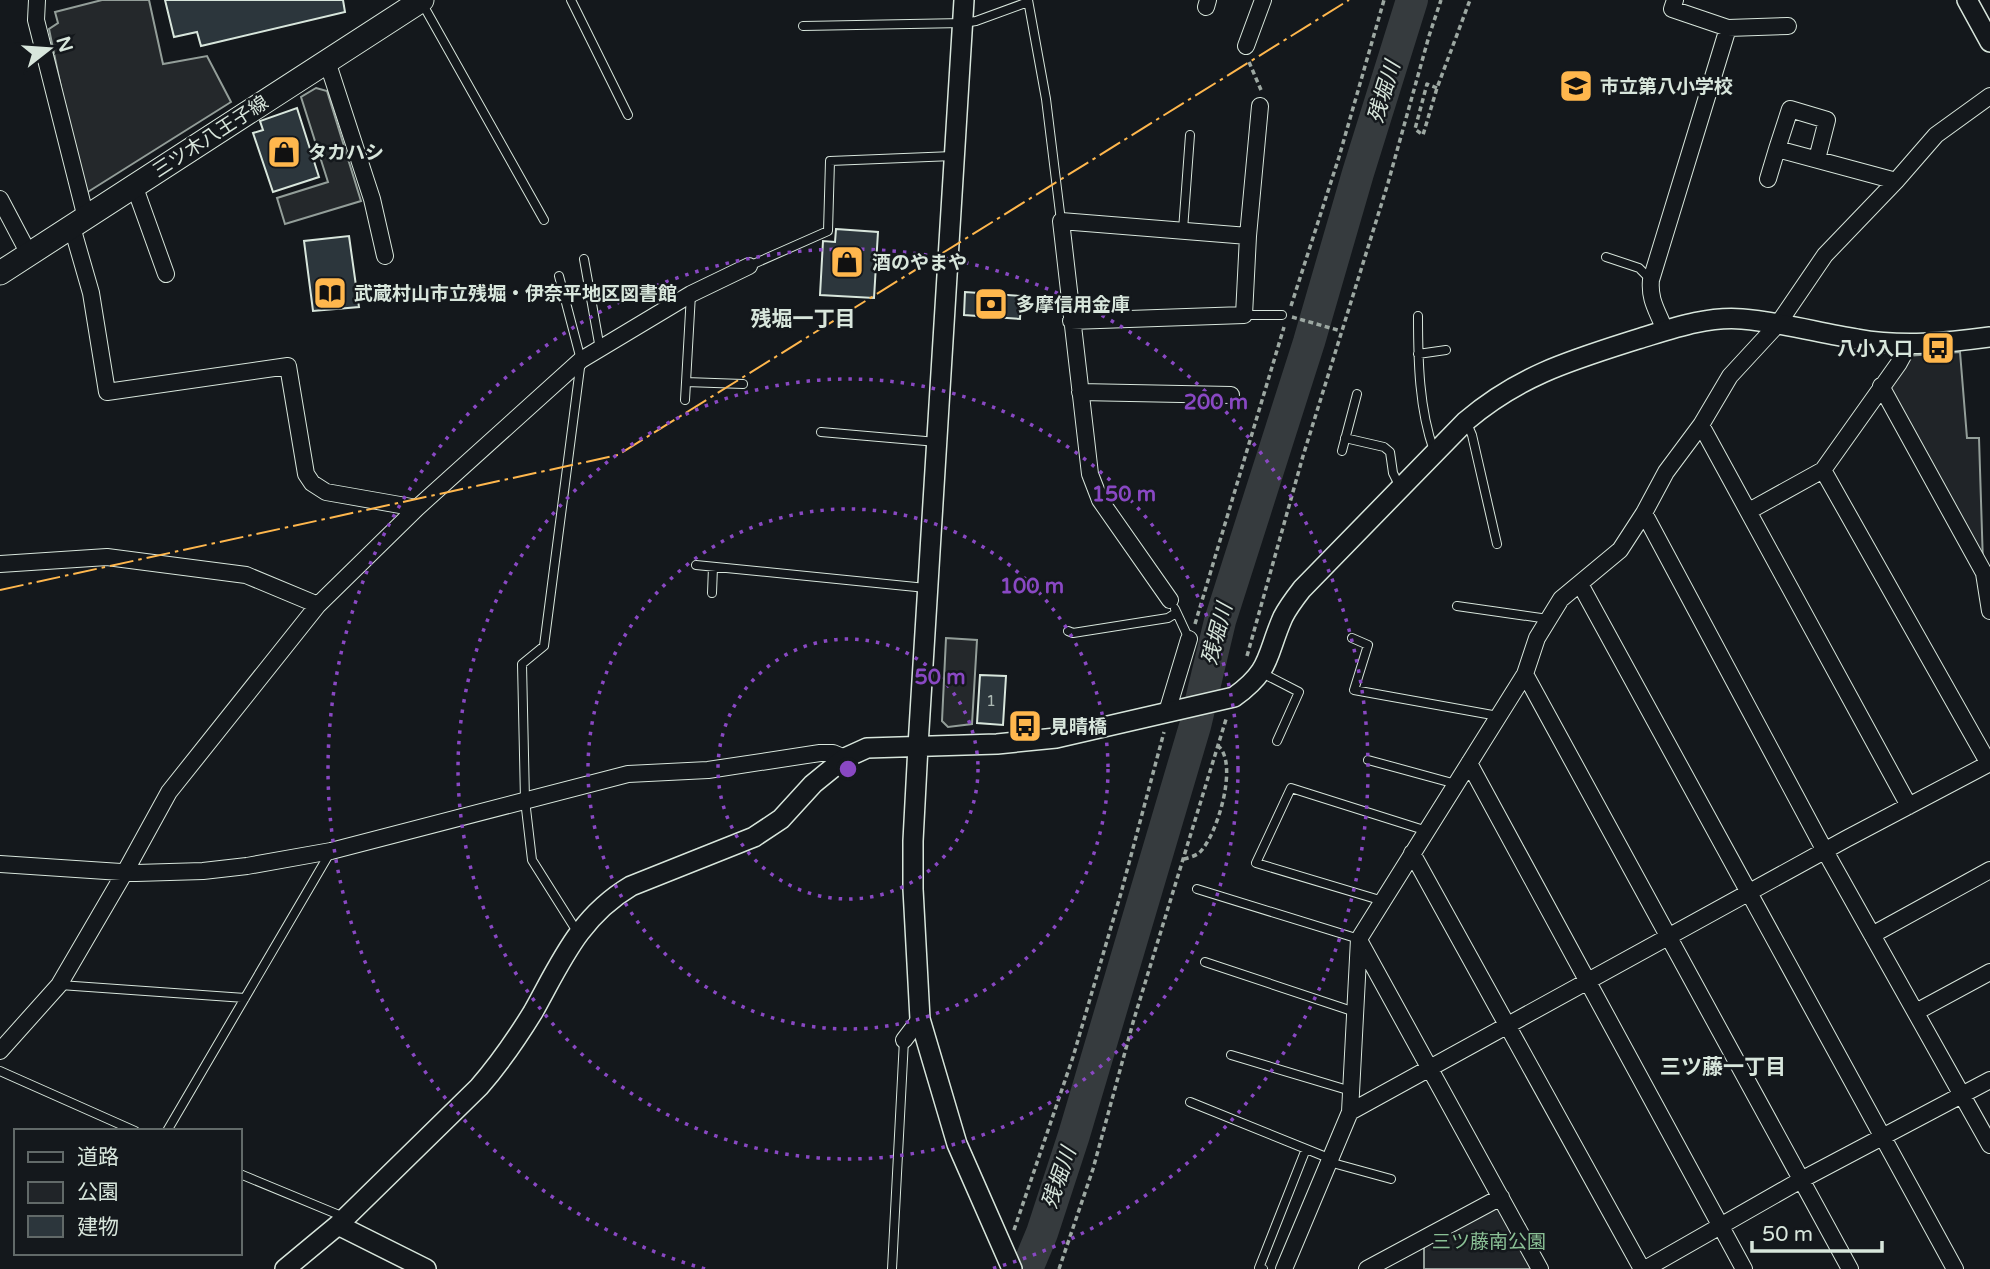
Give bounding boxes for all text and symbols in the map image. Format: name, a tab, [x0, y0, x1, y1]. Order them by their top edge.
north arrow	[14, 14, 84, 84]
text: N	[52, 34, 77, 55]
water label: 残堀川	[1363, 56, 1406, 126]
school or university icon: 市立第八小学校	[1557, 67, 1595, 105]
place label: 市立第八小学校	[1600, 76, 1733, 98]
street label: 三ツ木八王子線	[149, 91, 272, 182]
shop icon: タカハシ	[265, 133, 303, 171]
place label: タカハシ	[308, 142, 384, 164]
shop icon: 酒のやまや	[828, 243, 866, 281]
place label: 酒のやまや	[872, 252, 967, 274]
library icon: 武蔵村山市立残堀・伊奈平地区図書館	[311, 274, 349, 312]
place label: 武蔵村山市立残堀・伊奈平地区図書館	[354, 283, 677, 305]
bank icon: 多摩信用金庫	[972, 285, 1010, 323]
place label: 多摩信用金庫	[1016, 294, 1130, 316]
district label: 残堀一丁目	[751, 307, 856, 332]
bus stop icon: 八小入口	[1919, 329, 1957, 367]
place label: 八小入口	[1837, 338, 1913, 360]
text: 200 m	[1184, 390, 1248, 415]
text: 150 m	[1092, 482, 1156, 507]
text: 100 m	[1000, 574, 1064, 599]
water label: 残堀川	[1197, 599, 1238, 668]
text: 50 m	[914, 665, 966, 690]
house number: 1	[986, 691, 996, 711]
bus stop icon: 見晴橋	[1006, 707, 1044, 745]
place label: 見晴橋	[1050, 716, 1107, 738]
centre of rings	[836, 757, 860, 781]
district label: 三ツ藤一丁目	[1660, 1055, 1786, 1080]
legend	[14, 1129, 242, 1255]
water label: 残堀川	[1037, 1142, 1082, 1212]
text: 道路	[77, 1145, 119, 1170]
text: 公園	[77, 1180, 119, 1205]
scale bar	[1752, 1210, 1882, 1254]
text: 建物	[77, 1215, 119, 1240]
text: 50 m	[1762, 1222, 1813, 1247]
park label: 三ツ藤南公園	[1432, 1231, 1546, 1253]

